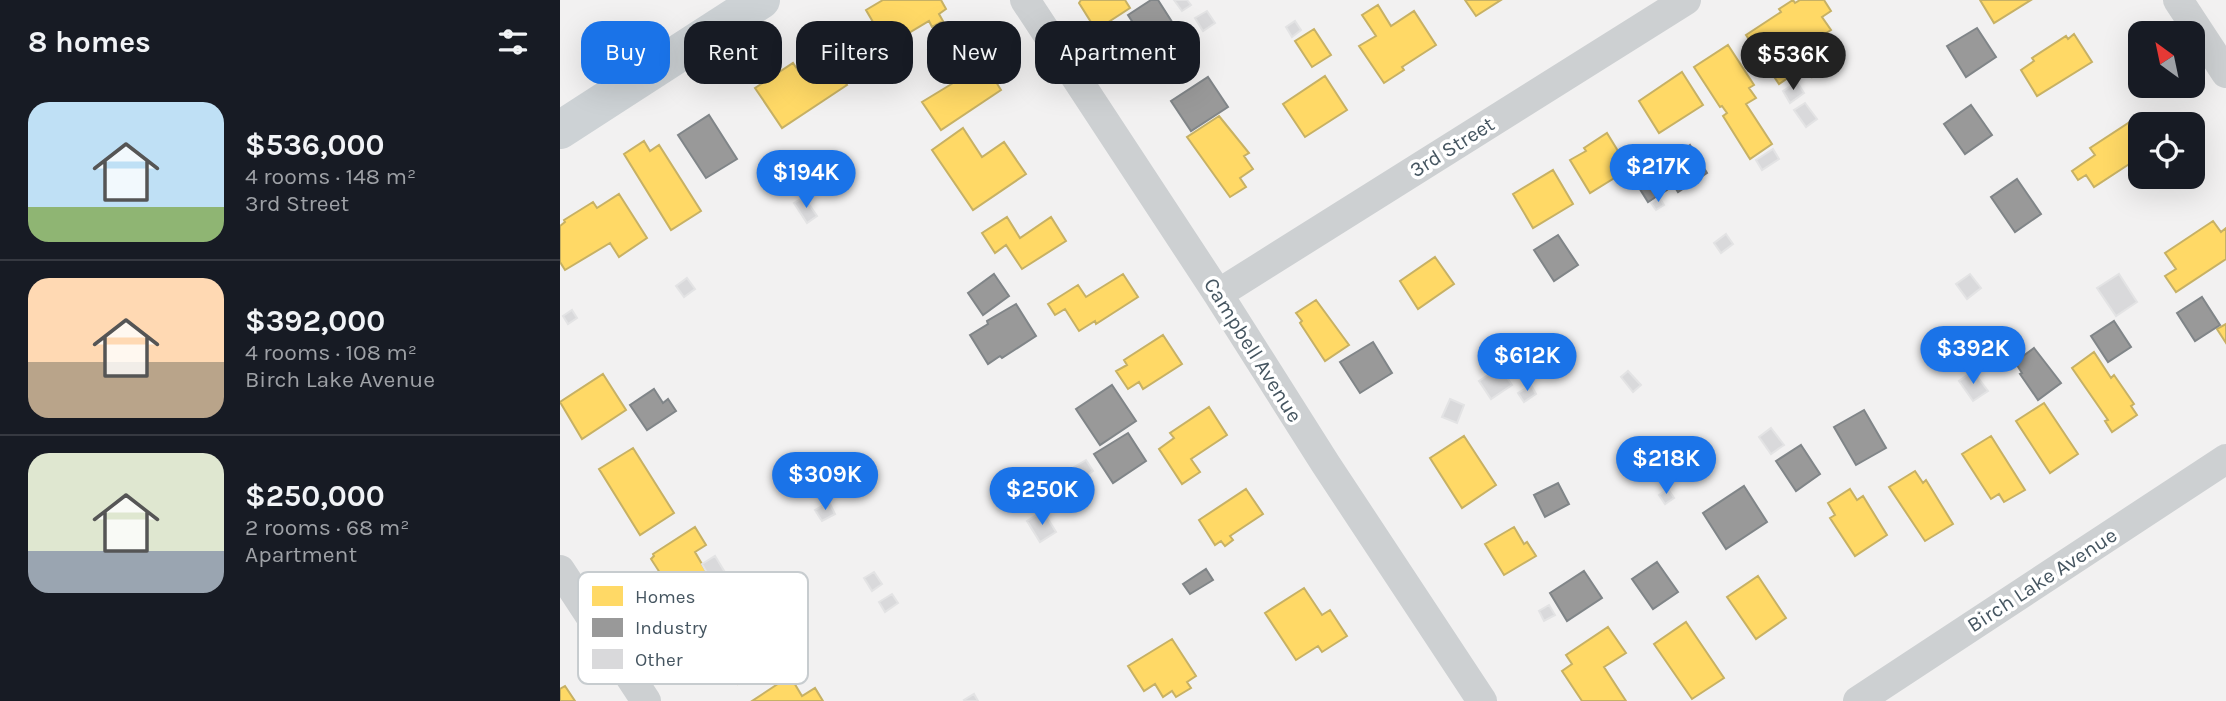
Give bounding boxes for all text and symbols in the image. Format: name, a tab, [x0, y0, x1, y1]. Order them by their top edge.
chip: Buy	[581, 21, 670, 84]
chip: Rent	[684, 21, 782, 84]
chip: Filters	[796, 21, 913, 84]
chip: New	[927, 21, 1021, 84]
chip: Apartment	[1035, 21, 1200, 84]
north arrow	[2128, 21, 2205, 98]
map controls	[2128, 21, 2205, 189]
icon: filters	[494, 23, 532, 61]
text: 8 homes	[28, 24, 151, 60]
pin: $536K	[1744, 32, 1842, 92]
text: $536K	[1757, 41, 1829, 68]
street label: 3rd Street	[1405, 112, 1499, 182]
button: locate	[2128, 112, 2205, 189]
text: $536,000	[245, 127, 385, 163]
icon: home	[84, 130, 168, 214]
pin: $217K	[1609, 144, 1707, 204]
pin: $194K	[757, 150, 855, 210]
text: $217K	[1626, 153, 1690, 180]
text: $194K	[773, 159, 839, 186]
text: 4 rooms · 148 m²	[245, 163, 416, 190]
text: 3rd Street	[245, 190, 349, 217]
street label: Campbell Avenue	[1199, 273, 1307, 427]
text: $392,000	[245, 303, 385, 339]
icon: home	[84, 306, 168, 390]
pin: $392K	[1924, 326, 2022, 386]
pin: $612K	[1478, 334, 1576, 393]
text: $392K	[1936, 335, 2010, 362]
text: 4 rooms · 108 m²	[245, 339, 417, 366]
text: $612K	[1494, 342, 1560, 369]
text: Birch Lake Avenue	[245, 366, 435, 393]
pin: $218K	[1617, 436, 1715, 496]
text: $218K	[1632, 445, 1700, 472]
pin: $309K	[776, 452, 874, 512]
text: $309K	[788, 461, 862, 488]
pin: $250K	[993, 468, 1091, 527]
text: $250K	[1006, 476, 1078, 503]
text: $250,000	[245, 478, 385, 514]
icon: home	[84, 481, 168, 565]
text: 2 rooms · 68 m²	[245, 514, 409, 541]
street label: Birch Lake Avenue	[1963, 523, 2121, 637]
text: Apartment	[245, 541, 357, 568]
legend	[578, 572, 808, 684]
text: Homes	[635, 586, 696, 608]
text: Industry	[635, 617, 708, 639]
text: Other	[635, 649, 683, 671]

